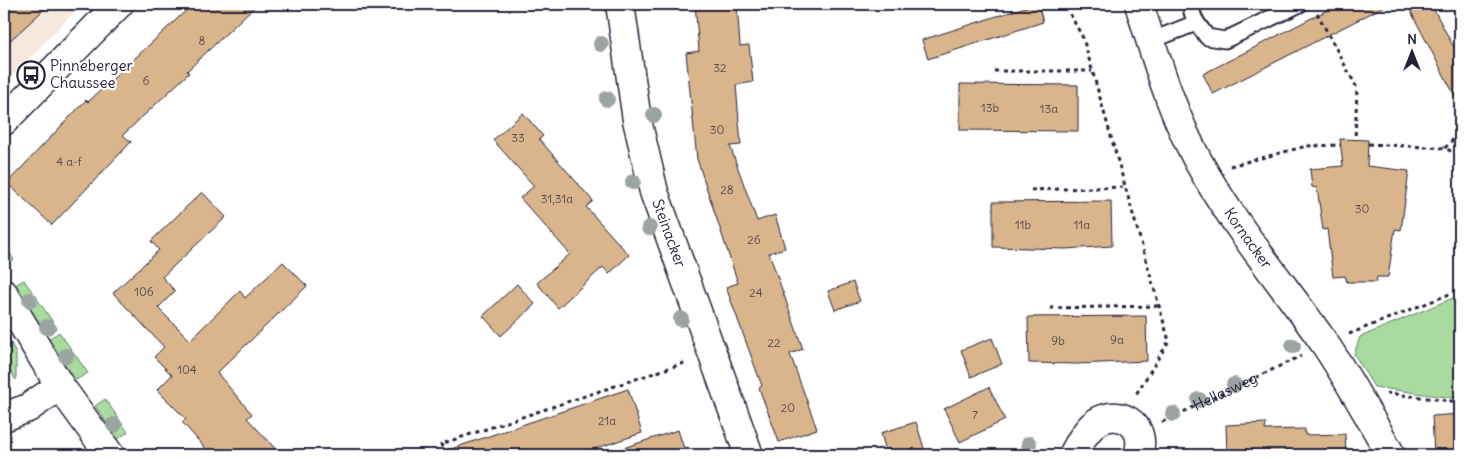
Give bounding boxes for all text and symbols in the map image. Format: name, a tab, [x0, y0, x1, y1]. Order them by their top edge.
north arrow	[1386, 28, 1436, 78]
text: N	[1407, 30, 1417, 48]
house number: 8	[199, 33, 206, 48]
place label: Pinneberger Chaussee	[50, 56, 133, 92]
bus stop icon: Pinneberger Chaussee	[16, 60, 46, 90]
house number: 32	[713, 60, 727, 75]
house number: 6	[143, 73, 150, 88]
house number: 13b	[981, 100, 999, 115]
house number: 13a	[1040, 101, 1058, 116]
house number: 30	[710, 122, 724, 137]
house number: 33	[511, 130, 525, 145]
house number: 4 a-f	[56, 154, 83, 169]
house number: 28	[720, 182, 734, 197]
house number: 31,31a	[541, 191, 573, 206]
street label: Steinacker	[648, 196, 690, 270]
house number: 30	[1355, 201, 1369, 216]
street label: Kornacker	[1220, 204, 1276, 272]
house number: 11b	[1015, 217, 1031, 232]
house number: 11a	[1074, 217, 1090, 232]
house number: 26	[747, 232, 761, 247]
house number: 106	[134, 284, 154, 299]
house number: 24	[749, 285, 763, 300]
house number: 9a	[1110, 332, 1124, 347]
house number: 9b	[1051, 333, 1065, 348]
house number: 22	[767, 335, 781, 350]
house number: 104	[177, 362, 197, 377]
street label: Hellasweg	[1190, 368, 1260, 415]
house number: 20	[781, 400, 795, 415]
house number: 7	[972, 407, 978, 422]
house number: 21a	[598, 413, 616, 428]

